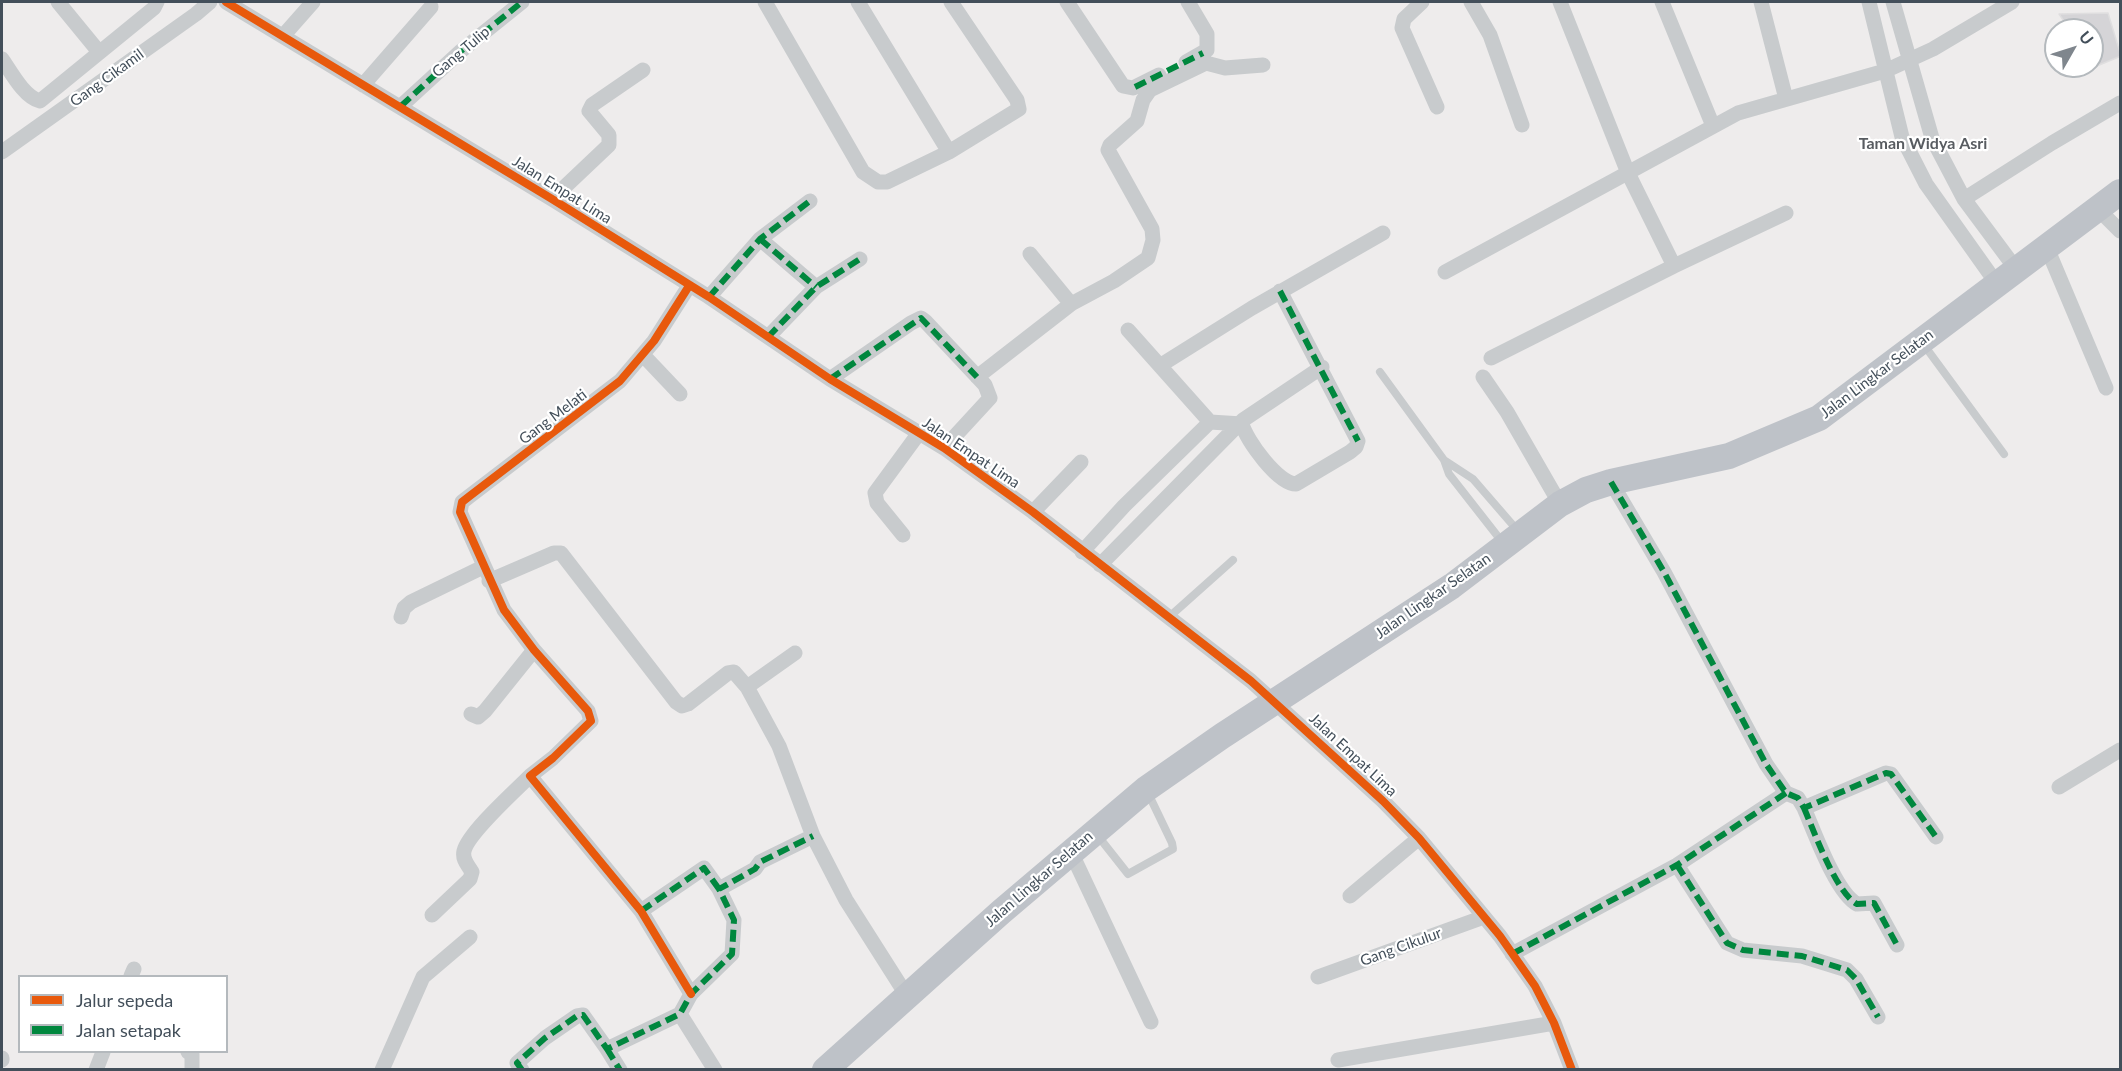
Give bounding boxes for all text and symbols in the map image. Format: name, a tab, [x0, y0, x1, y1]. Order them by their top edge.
north arrow	[2044, 18, 2104, 78]
street label: Gang Tulip	[429, 23, 493, 81]
text: U	[2076, 27, 2098, 48]
street label: Gang Cikamil	[67, 45, 147, 111]
district label: Taman Widya Asri	[1859, 134, 1987, 154]
street label: Jalan Empat Lima	[509, 152, 615, 228]
street label: Jalan Lingkar Selatan	[1817, 326, 1937, 422]
street label: Gang Melati	[516, 386, 590, 448]
street label: Jalan Empat Lima	[919, 414, 1023, 492]
street label: Jalan Lingkar Selatan	[1372, 549, 1494, 643]
street label: Jalan Empat Lima	[1305, 710, 1401, 800]
street label: Jalan Lingkar Selatan	[982, 827, 1096, 931]
street label: Gang Cikulur	[1358, 924, 1444, 970]
legend	[18, 975, 228, 1053]
text: Jalur sepeda	[76, 989, 173, 1011]
text: Jalan setapak	[76, 1019, 181, 1041]

